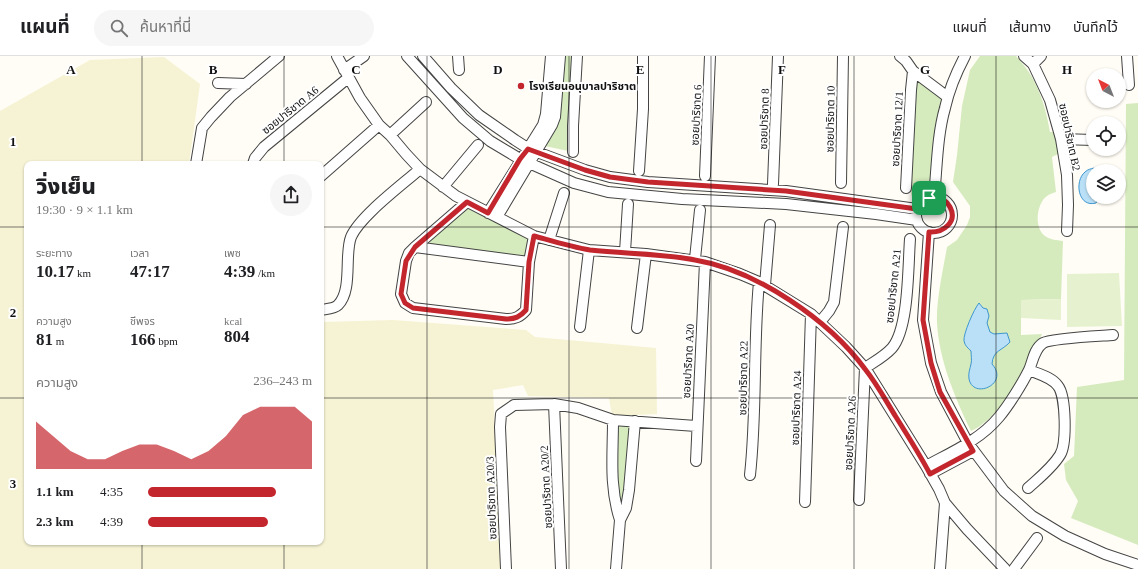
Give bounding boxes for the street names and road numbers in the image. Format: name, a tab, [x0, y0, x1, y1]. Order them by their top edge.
street label: ซอยปาริชาต A6	[259, 83, 321, 136]
street label: ซอยปาริชาต 6	[688, 84, 704, 146]
street label: ซอยปาริชาต 10	[823, 85, 837, 152]
street label: ซอยปาริชาต 8	[757, 88, 771, 150]
street label: ซอยปาริชาต 12/1	[889, 91, 905, 167]
street label: ซอยปาริชาต B2	[1057, 102, 1083, 172]
street label: ซอยปาริชาต A21	[883, 248, 903, 324]
street label: ซอยปาริชาต A20	[680, 323, 696, 399]
street label: ซอยปาริชาต A22	[736, 341, 750, 415]
street label: ซอยปาริชาต A24	[789, 370, 803, 446]
street label: ซอยปาริชาต A26	[842, 395, 858, 471]
street label: ซอยปาริชาต A20/2	[538, 445, 554, 529]
street label: ซอยปาริชาต A20/3	[484, 456, 498, 540]

